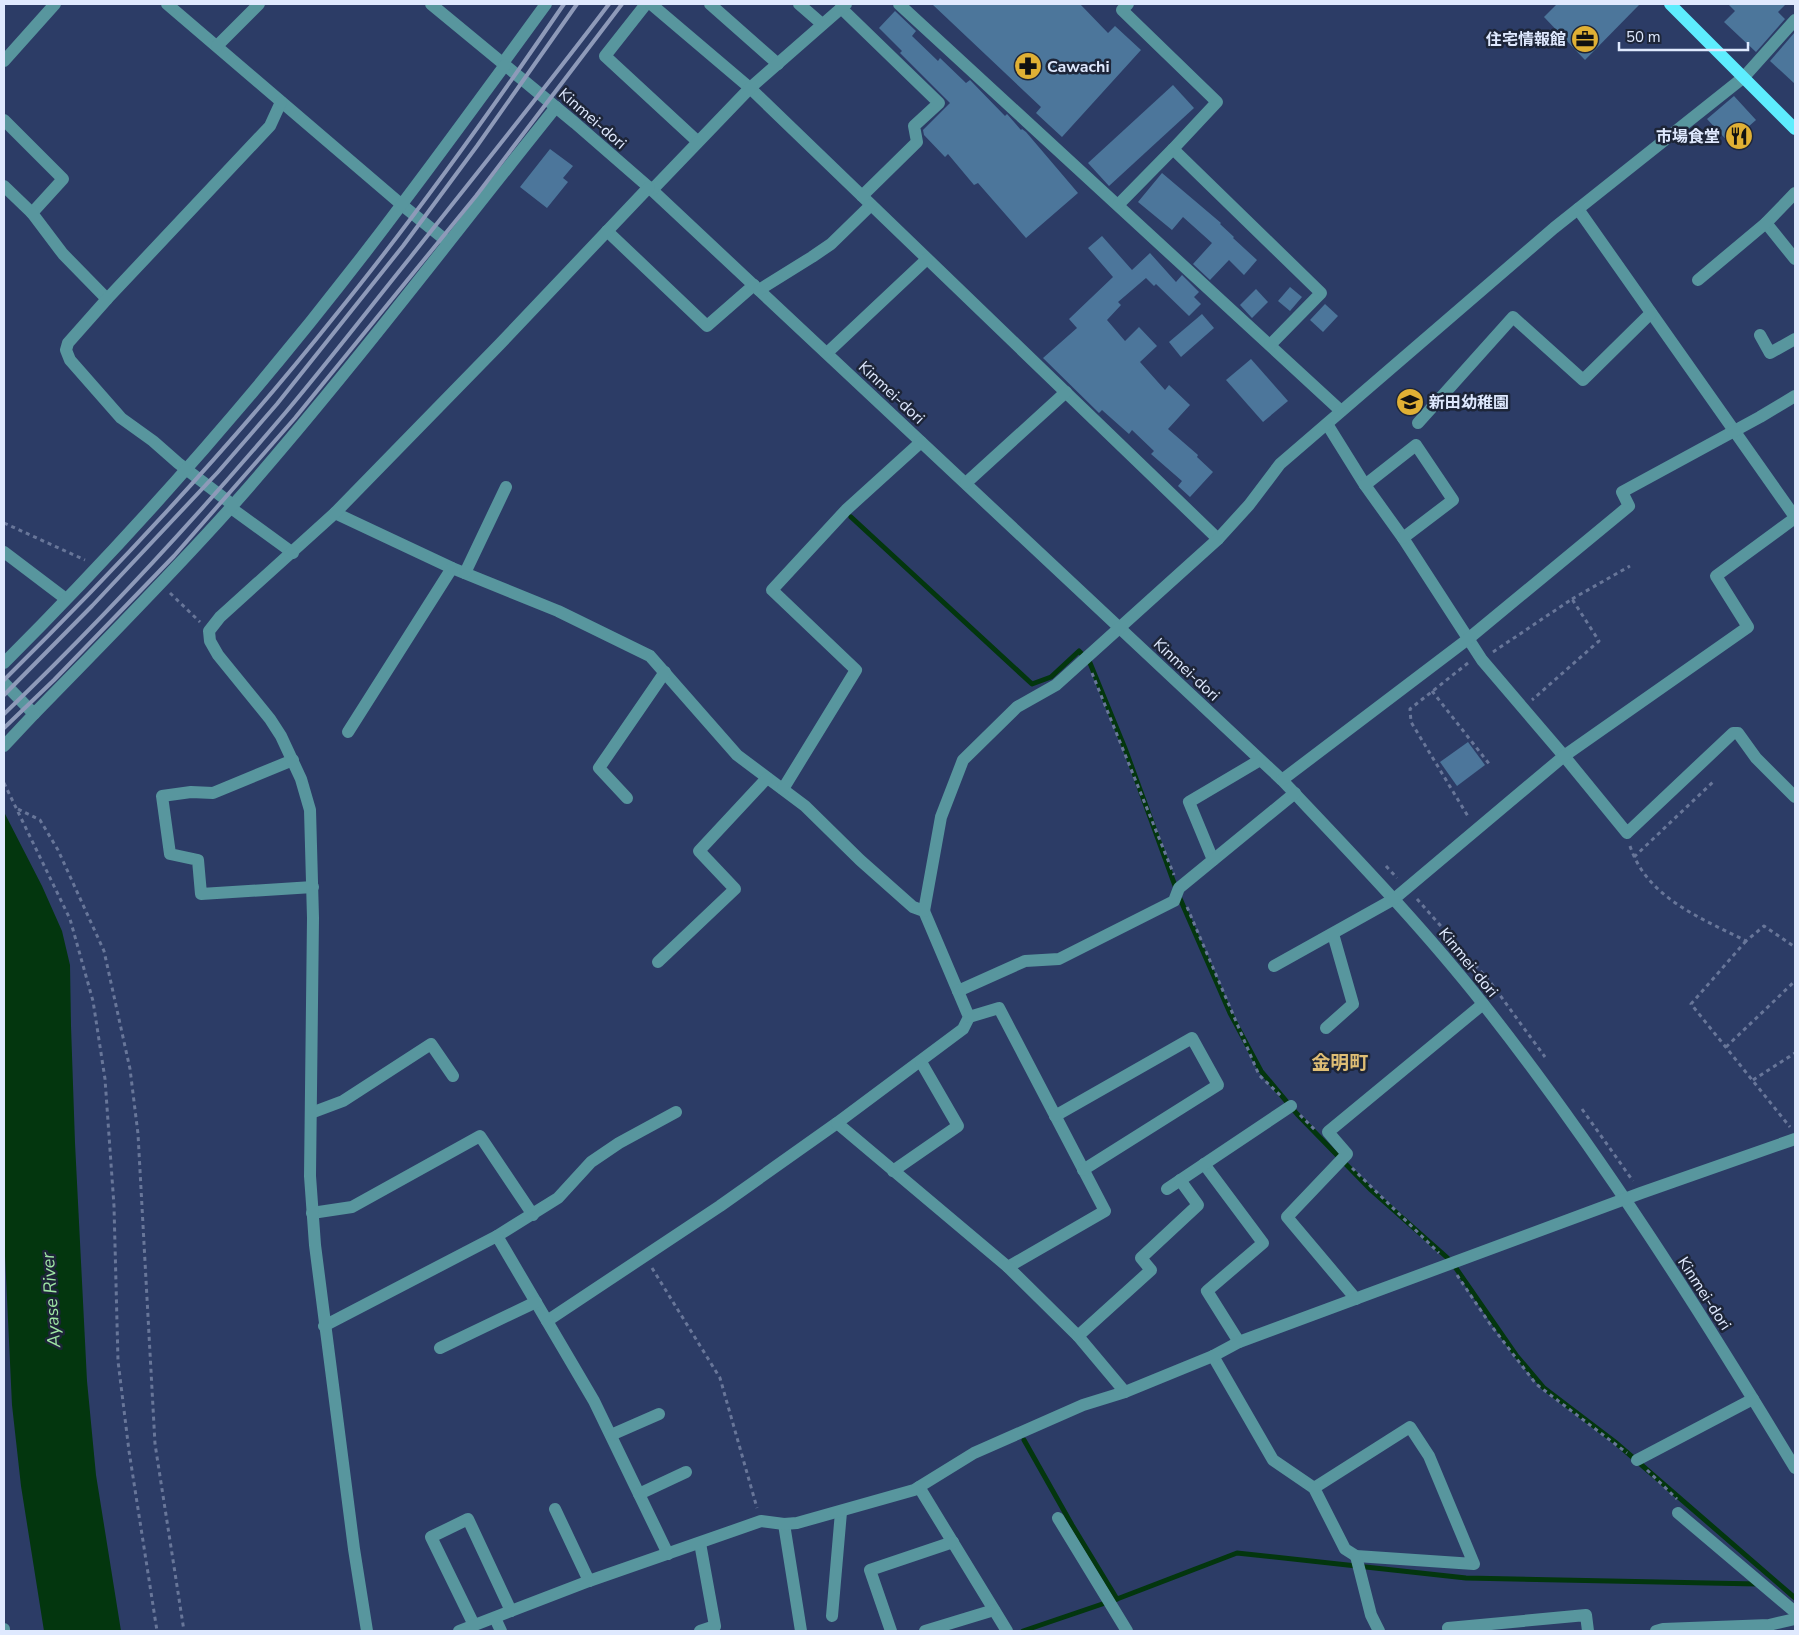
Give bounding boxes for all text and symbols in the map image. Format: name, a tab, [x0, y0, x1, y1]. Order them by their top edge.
scale bar	[1619, 20, 1748, 52]
office icon: 住宅情報館	[1570, 24, 1600, 54]
text: 50 m	[1626, 27, 1661, 47]
place label: 住宅情報館	[1485, 29, 1566, 51]
pharmacy icon: Cawachi	[1013, 51, 1043, 81]
place label: Cawachi	[1047, 56, 1109, 78]
street label: Kinmei-dori	[554, 83, 631, 154]
restaurant icon: 市場食堂	[1724, 121, 1754, 151]
place label: 市場食堂	[1656, 126, 1720, 148]
street label: Kinmei-dori	[853, 356, 929, 429]
school or university icon: 新田幼稚園	[1395, 387, 1425, 417]
place label: 新田幼稚園	[1429, 392, 1509, 414]
street label: Kinmei-dori	[1148, 633, 1224, 706]
street label: Kinmei-dori	[1433, 923, 1503, 1002]
district label: 金明町	[1311, 1050, 1369, 1076]
water label: Ayase River	[36, 1251, 66, 1349]
street label: Kinmei-dori	[1672, 1253, 1736, 1335]

